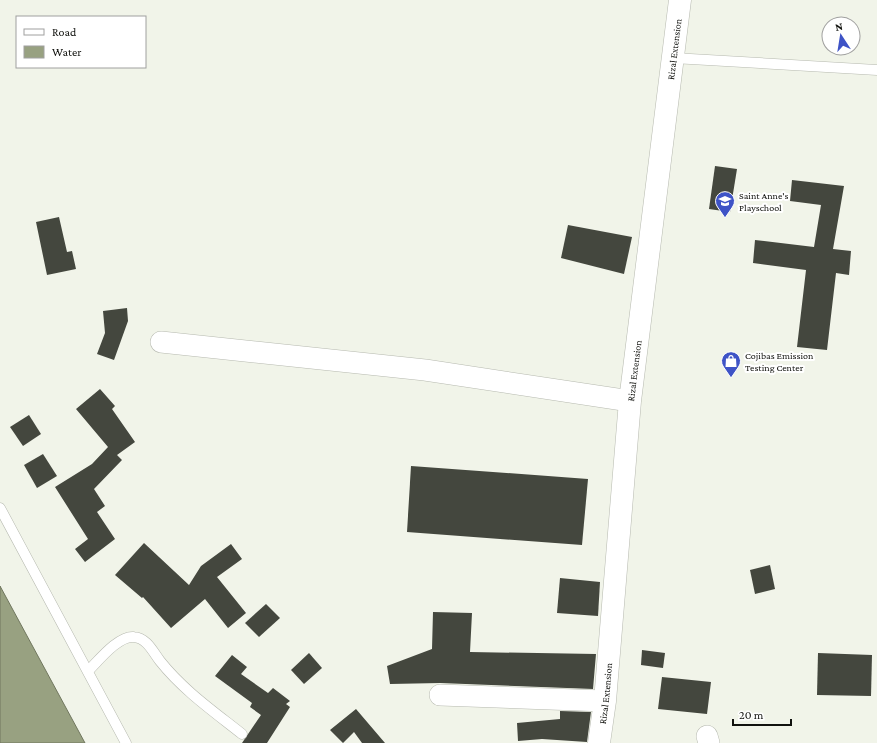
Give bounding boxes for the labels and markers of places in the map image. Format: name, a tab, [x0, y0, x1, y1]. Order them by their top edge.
school or university icon: Saint Anne's Playschool	[714, 190, 736, 218]
place label: Saint Anne's Playschool	[739, 190, 789, 213]
shop icon: Cojibas Emission Testing Center	[720, 350, 742, 378]
place label: Cojibas Emission Testing Center	[745, 350, 814, 373]

